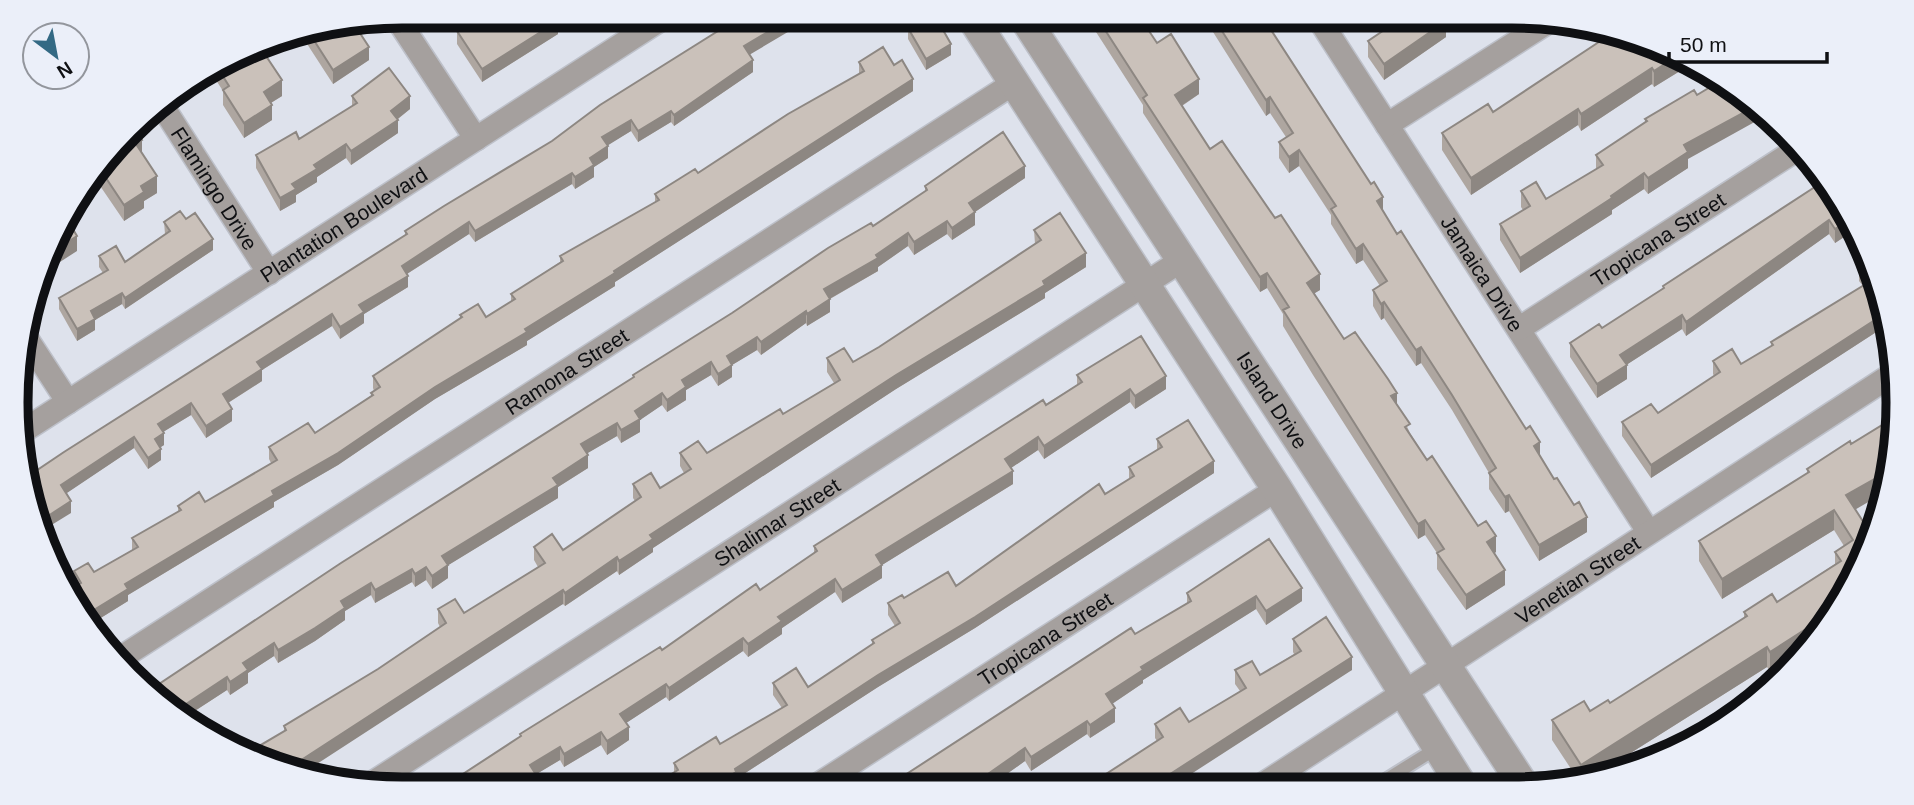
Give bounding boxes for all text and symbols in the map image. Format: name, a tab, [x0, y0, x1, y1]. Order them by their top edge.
north arrow	[21, 21, 91, 91]
scale bar	[1669, 21, 1826, 65]
text: 50 m	[1680, 33, 1727, 56]
text: N	[53, 57, 76, 83]
street label: Flamingo Drive	[167, 123, 263, 254]
street label: Plantation Boulevard	[256, 162, 431, 286]
street label: Tropicana Street	[1587, 187, 1729, 291]
street label: Jamaica Drive	[1437, 211, 1528, 336]
street label: Ramona Street	[501, 323, 632, 419]
street label: Island Drive	[1233, 347, 1313, 453]
street label: Shalimar Street	[710, 473, 844, 571]
street label: Venetian Street	[1511, 531, 1644, 628]
street label: Tropicana Street	[974, 587, 1116, 690]

